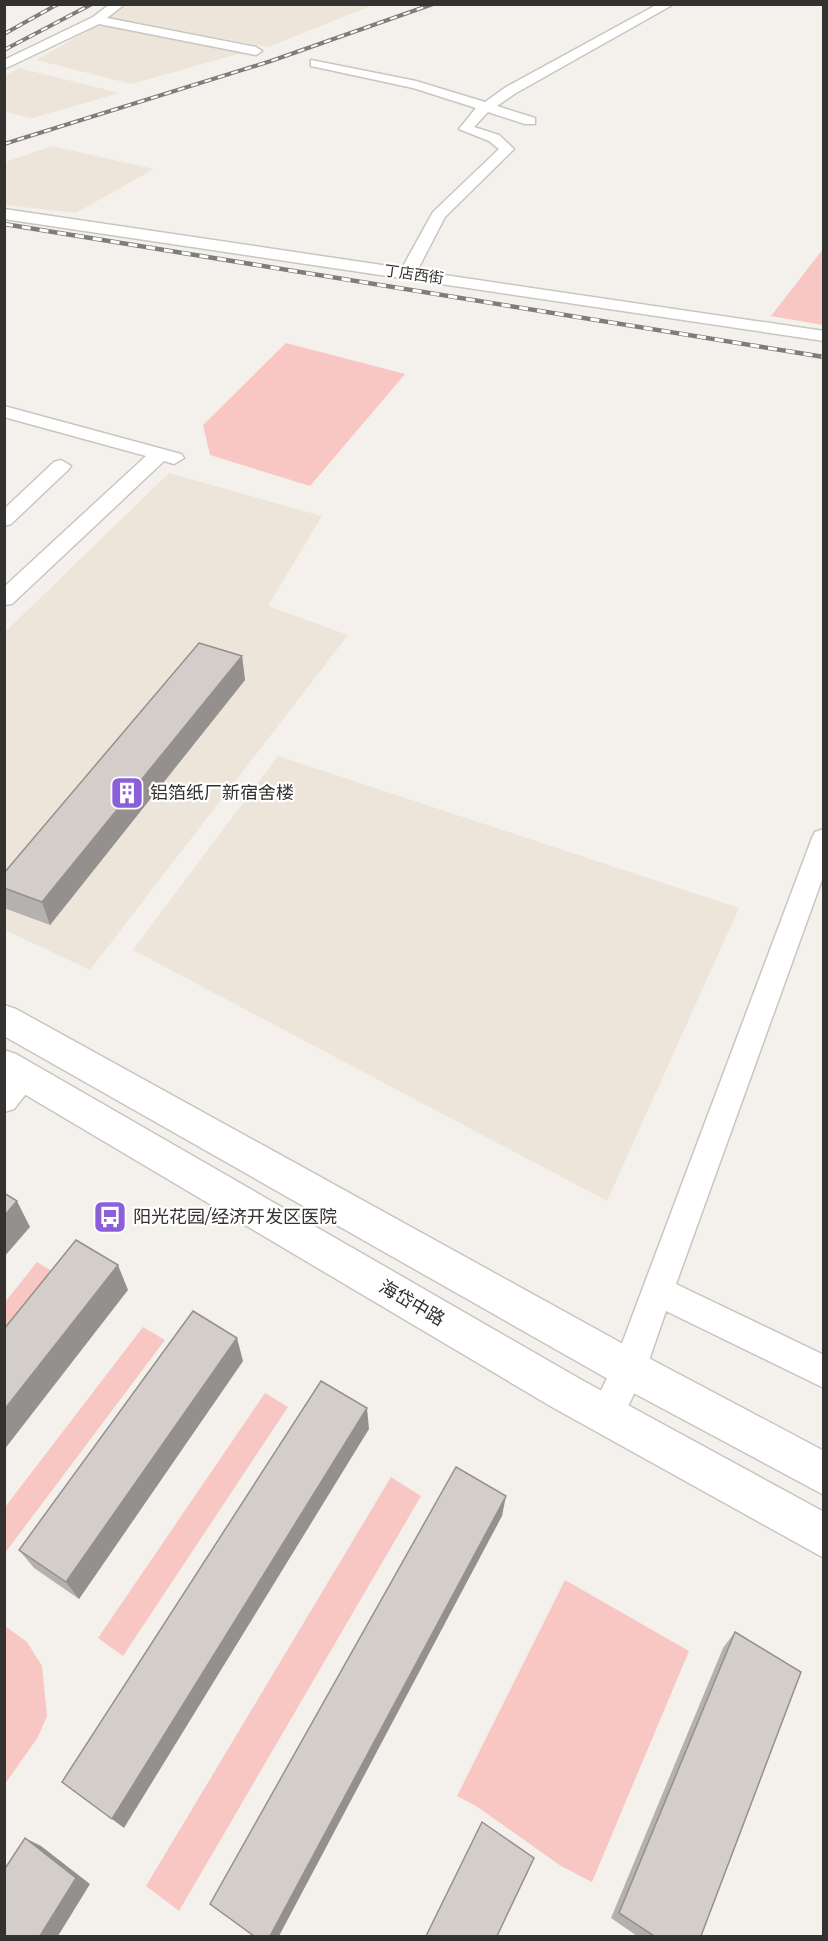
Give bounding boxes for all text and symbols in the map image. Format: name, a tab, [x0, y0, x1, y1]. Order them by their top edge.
street label: 丁店西街	[383, 260, 445, 288]
building icon: 铝箔纸厂新宿舍楼	[109, 775, 145, 811]
place label: 铝箔纸厂新宿舍楼	[150, 782, 294, 804]
bus stop icon: 阳光花园/经济开发区医院	[92, 1199, 128, 1235]
place label: 阳光花园/经济开发区医院	[133, 1206, 337, 1228]
street label: 海岱中路	[375, 1275, 449, 1331]

